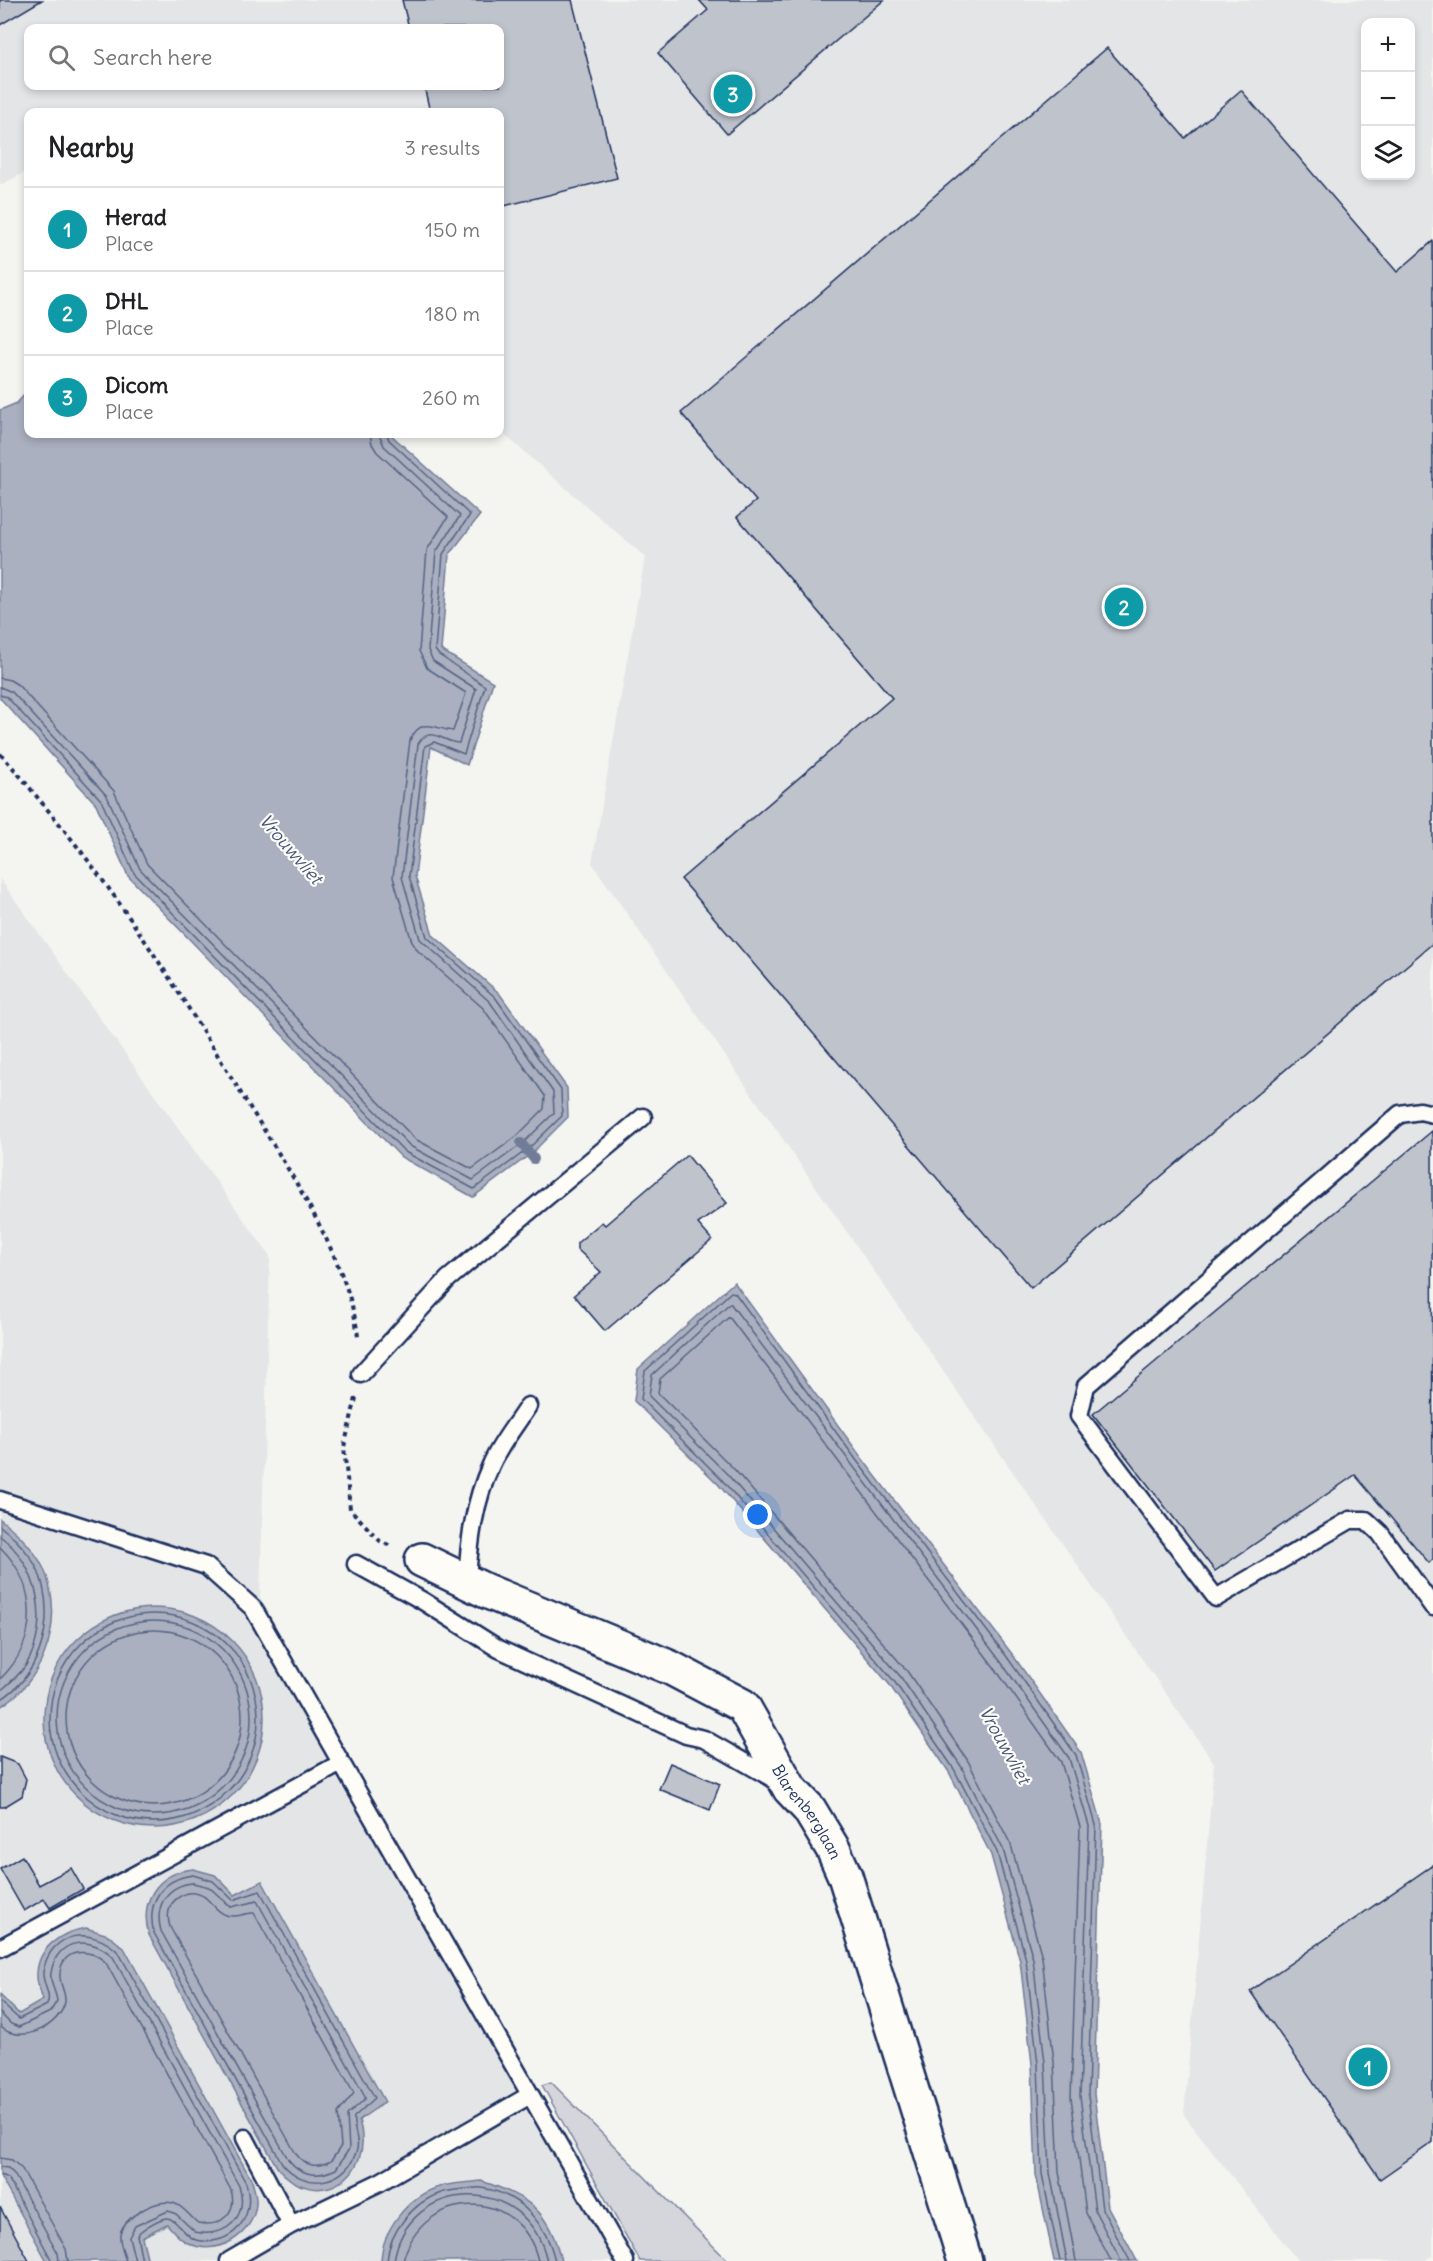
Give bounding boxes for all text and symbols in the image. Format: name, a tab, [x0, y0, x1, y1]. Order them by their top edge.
map controls	[1361, 18, 1415, 180]
button: +	[1361, 18, 1415, 72]
search box	[24, 24, 504, 90]
icon: search	[45, 41, 78, 74]
text: Search here	[93, 43, 212, 71]
pin: 3	[714, 72, 752, 116]
button: −	[1361, 72, 1415, 126]
button: layers	[1361, 126, 1415, 180]
text: Nearby	[48, 131, 134, 164]
text: 3 results	[404, 135, 480, 160]
text: Herad	[105, 203, 167, 231]
text: 1	[64, 217, 71, 242]
text: 150 m	[425, 217, 480, 242]
text: Place	[105, 231, 153, 256]
text: DHL	[105, 287, 148, 315]
text: 2	[62, 301, 73, 326]
text: 180 m	[425, 301, 480, 326]
text: Place	[105, 315, 153, 340]
text: Dicom	[105, 371, 168, 399]
text: 3	[62, 385, 73, 410]
text: 260 m	[422, 385, 480, 410]
text: Place	[105, 399, 153, 424]
pin: 2	[1104, 584, 1144, 630]
water label: Vrouwvliet	[254, 809, 329, 890]
your location	[743, 1500, 772, 1529]
water label: Vrouwvliet	[974, 1702, 1037, 1790]
street label: Blarenberglaan	[768, 1761, 846, 1862]
pin: 1	[1348, 2044, 1388, 2090]

